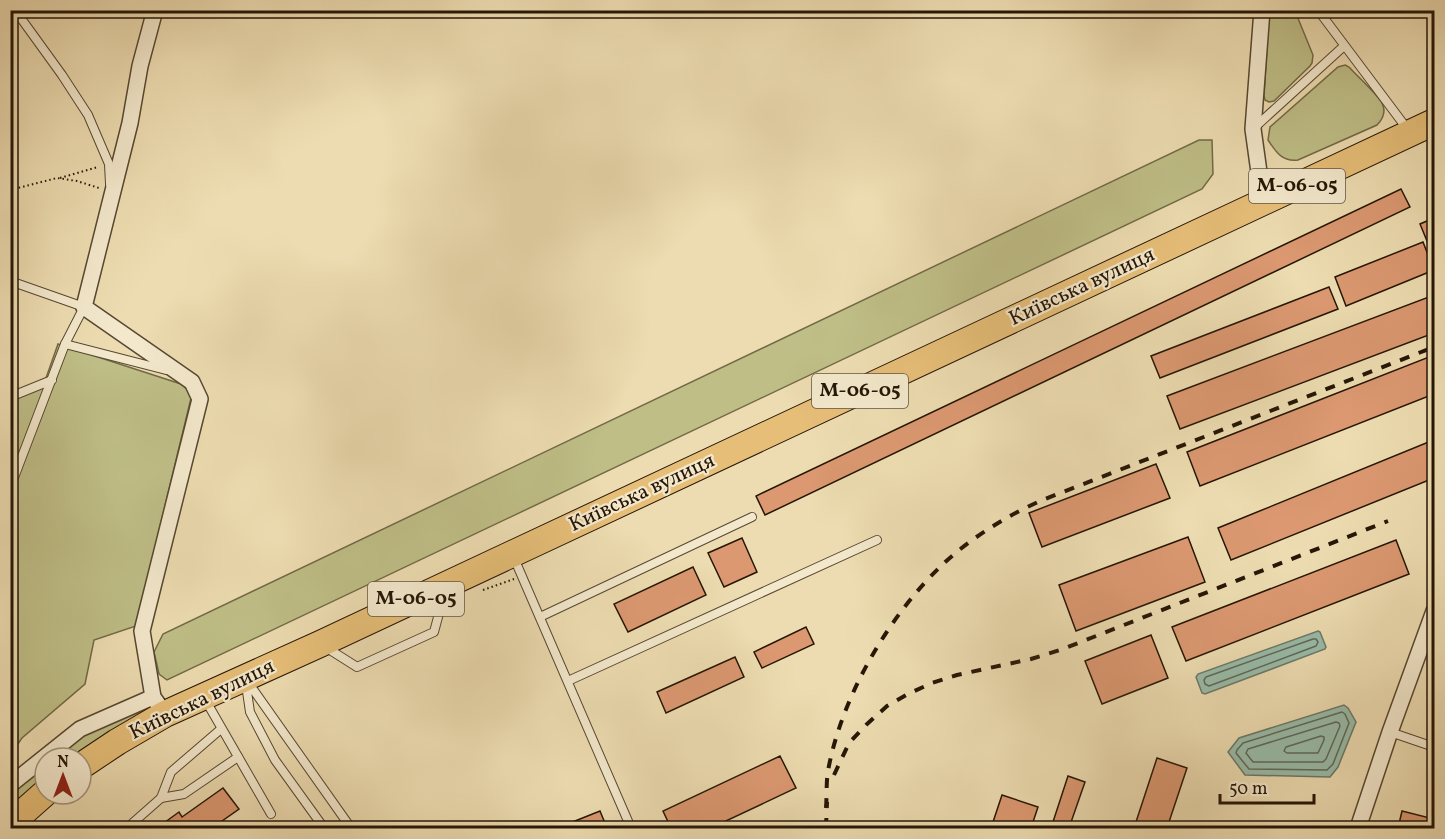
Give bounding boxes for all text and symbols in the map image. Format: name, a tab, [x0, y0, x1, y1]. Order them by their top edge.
road number: М-06-05	[1249, 169, 1345, 203]
street label: Київська вулиця	[1004, 240, 1160, 334]
road number: М-06-05	[812, 374, 908, 408]
street label: Київська вулиця	[564, 446, 720, 540]
road number: М-06-05	[368, 582, 464, 616]
street label: Київська вулиця	[125, 652, 279, 748]
north arrow	[33, 746, 93, 806]
text: N	[57, 752, 69, 774]
scale bar	[1220, 767, 1314, 805]
text: 50 m	[1229, 777, 1268, 802]

